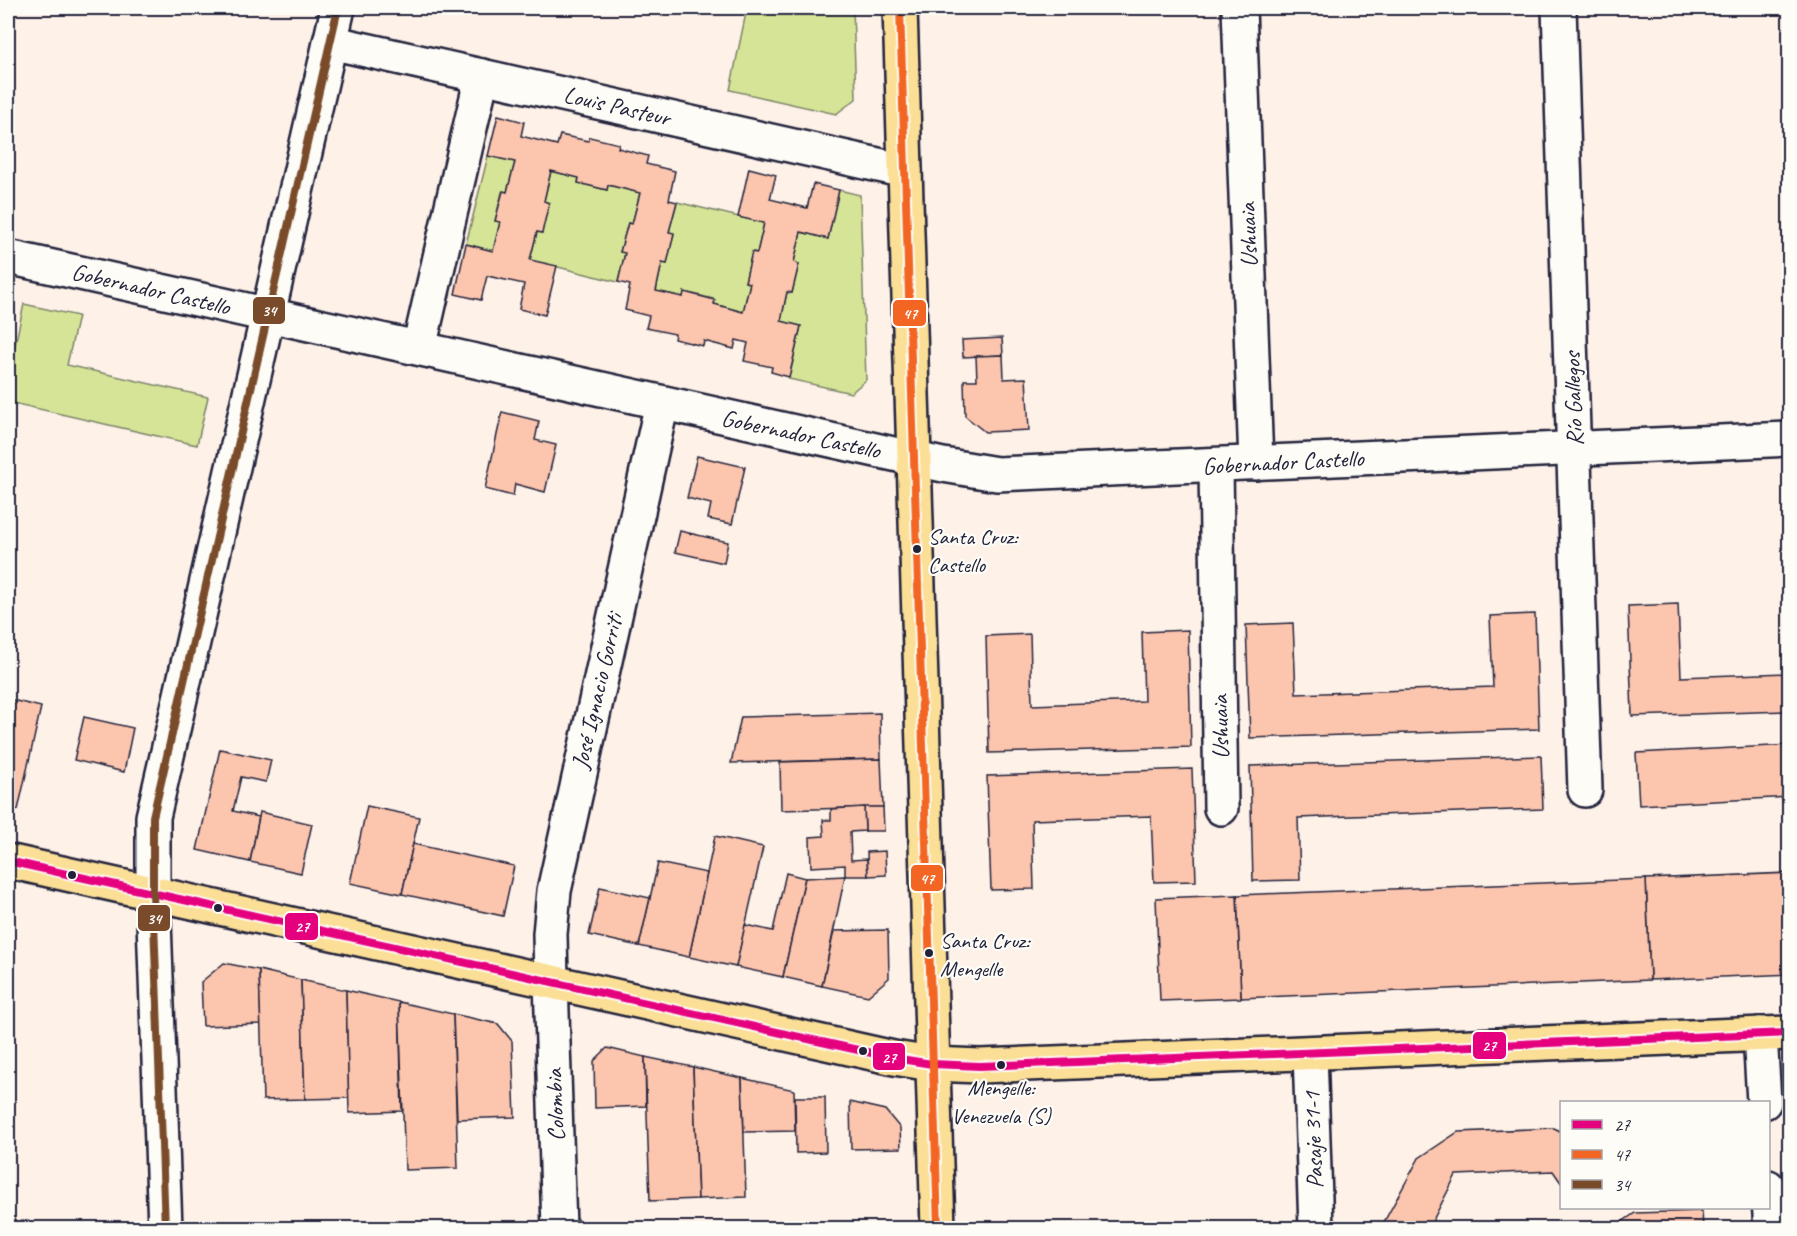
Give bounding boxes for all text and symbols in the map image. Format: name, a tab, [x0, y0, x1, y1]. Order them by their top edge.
street label: Louis Pasteur	[561, 79, 675, 133]
street label: Ushuaia	[1232, 201, 1264, 268]
street label: Gobernador Castello	[69, 256, 235, 322]
line badge: 34	[252, 296, 286, 325]
line badge: 47	[892, 299, 927, 327]
text: 34	[262, 301, 278, 321]
text: 47	[903, 304, 919, 324]
street label: Río Gallegos	[1556, 349, 1590, 447]
street label: Gobernador Castello	[719, 403, 885, 466]
street label: Gobernador Castello	[1202, 443, 1366, 481]
place label: Santa Cruz: Castello	[928, 523, 1019, 579]
marker: Santa Cruz: Castello	[911, 543, 923, 555]
street label: José Ignacio Gorriti	[564, 607, 630, 773]
street label: Ushuaia	[1204, 693, 1236, 759]
line badge: 47	[910, 864, 944, 892]
unlabelled marker	[66, 869, 78, 881]
text: 47	[920, 869, 936, 889]
unlabelled marker	[212, 902, 224, 914]
line badge: 34	[137, 904, 171, 932]
text: 34	[147, 909, 163, 929]
line badge: 27	[284, 912, 319, 941]
text: 27	[295, 917, 311, 937]
place label: Santa Cruz: Mengelle	[940, 927, 1031, 983]
marker: Santa Cruz: Mengelle	[923, 947, 935, 959]
line badge: 27	[1472, 1031, 1507, 1060]
text: 27	[1482, 1036, 1498, 1056]
line badge: 27	[872, 1042, 906, 1071]
unlabelled marker	[857, 1045, 869, 1057]
text: 27	[882, 1048, 898, 1068]
marker: Mengelle: Venezuela (S)	[995, 1059, 1007, 1071]
street label: Colombia	[539, 1067, 571, 1142]
place label: Mengelle: Venezuela (S)	[951, 1074, 1053, 1130]
street label: Pasaje 31-1	[1296, 1090, 1330, 1189]
legend	[1560, 1101, 1770, 1209]
text: 27	[1614, 1114, 1631, 1136]
text: 47	[1614, 1144, 1631, 1166]
text: 34	[1614, 1174, 1632, 1196]

